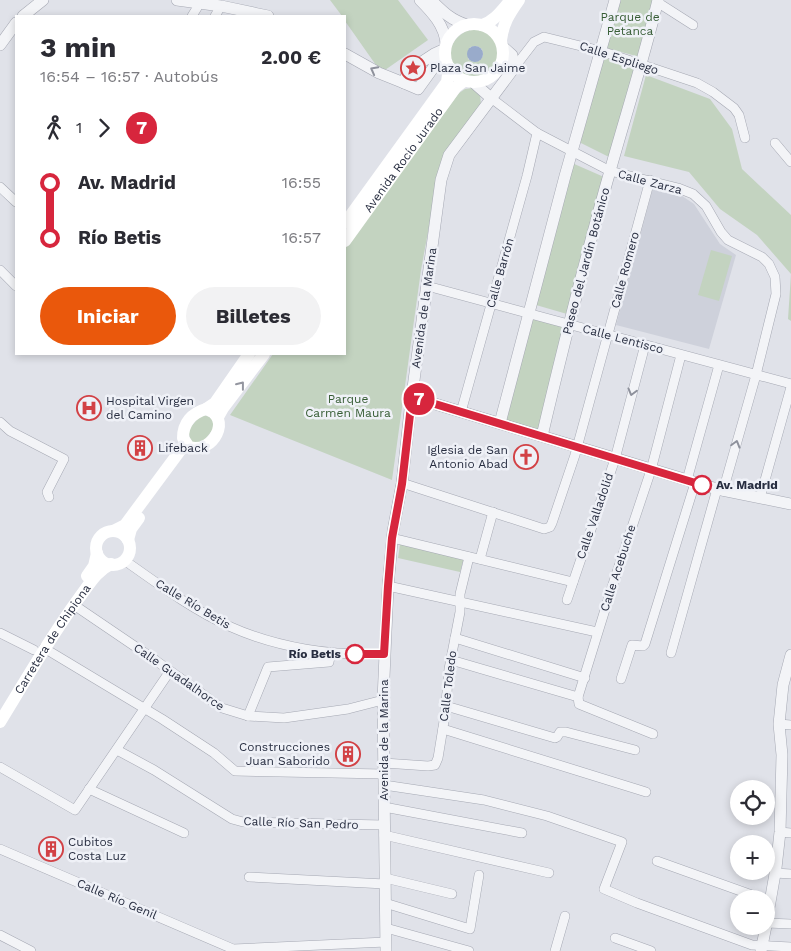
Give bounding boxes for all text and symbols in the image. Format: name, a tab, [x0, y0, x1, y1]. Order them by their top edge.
park label: Parque de Petanca	[600, 10, 660, 38]
text: 3 min	[40, 31, 116, 64]
street label: Calle Espliego	[578, 39, 660, 77]
text: 2.00 €	[261, 46, 321, 69]
place icon: Plaza San Jaime	[400, 55, 426, 81]
place label: Plaza San Jaime	[430, 61, 525, 75]
one-way arrow	[370, 66, 379, 76]
text: 16:54 – 16:57 · Autobús	[40, 67, 218, 86]
street label: Avenida Rocío Jurado	[361, 105, 446, 215]
icon: walk	[40, 114, 68, 142]
icon: forward	[90, 114, 118, 142]
text: 7	[136, 117, 147, 138]
text: 1	[76, 118, 82, 137]
street label: Calle Zarza	[616, 167, 684, 197]
text: Av. Madrid	[78, 171, 176, 194]
text: 16:55	[282, 173, 321, 192]
street label: Paseo del Jardín Botánico	[560, 186, 612, 336]
text: Río Betis	[78, 226, 161, 249]
text: 16:57	[282, 228, 321, 247]
street label: Calle Romero	[608, 230, 642, 310]
street label: Calle Barrón	[483, 236, 517, 310]
street label: Avenida de la Marina	[409, 247, 439, 369]
button: Iniciar	[40, 287, 176, 345]
button: Billetes	[186, 287, 321, 345]
street label: Calle Lentisco	[581, 321, 665, 357]
one-way arrow	[235, 382, 243, 391]
line badge: 7	[403, 383, 435, 415]
one-way arrow	[628, 387, 638, 395]
text: 7	[414, 388, 424, 409]
park label: Parque Carmen Maura	[305, 392, 391, 420]
place label: Hospital Virgen del Camino	[106, 394, 194, 422]
hospital icon: Hospital Virgen del Camino	[76, 395, 102, 421]
building icon: Lifeback	[127, 435, 153, 461]
one-way arrow	[731, 440, 741, 448]
place label: Lifeback	[158, 441, 208, 455]
place label: Iglesia de San Antonio Abad	[427, 443, 508, 471]
church icon: Iglesia de San Antonio Abad	[513, 444, 539, 470]
street label: Calle Valladolid	[574, 471, 616, 561]
marker: Av. Madrid	[692, 475, 712, 495]
place label: Av. Madrid	[716, 478, 778, 492]
street label: Calle Acebuche	[597, 523, 639, 613]
street label: Calle Río Betis	[153, 576, 233, 632]
street label: Carretera de Chipiona	[12, 581, 94, 697]
street label: Calle Guadalhorce	[131, 641, 227, 714]
marker: Río Betis	[345, 644, 365, 664]
place label: Río Betis	[288, 647, 342, 661]
street label: Calle Toledo	[437, 650, 459, 722]
street label: Avenida de la Marina	[377, 679, 391, 801]
place label: Construcciones Juan Saborido	[239, 740, 330, 768]
building icon: Construcciones Juan Saborido	[335, 741, 361, 767]
map controls	[730, 780, 775, 935]
button: locate	[730, 780, 775, 825]
street label: Calle Río San Pedro	[243, 814, 359, 832]
place label: Cubitos Costa Luz	[68, 835, 126, 863]
button: +	[730, 835, 775, 880]
building icon: Cubitos Costa Luz	[38, 836, 64, 862]
street label: Calle Río Genil	[75, 876, 159, 922]
button: −	[730, 890, 775, 935]

